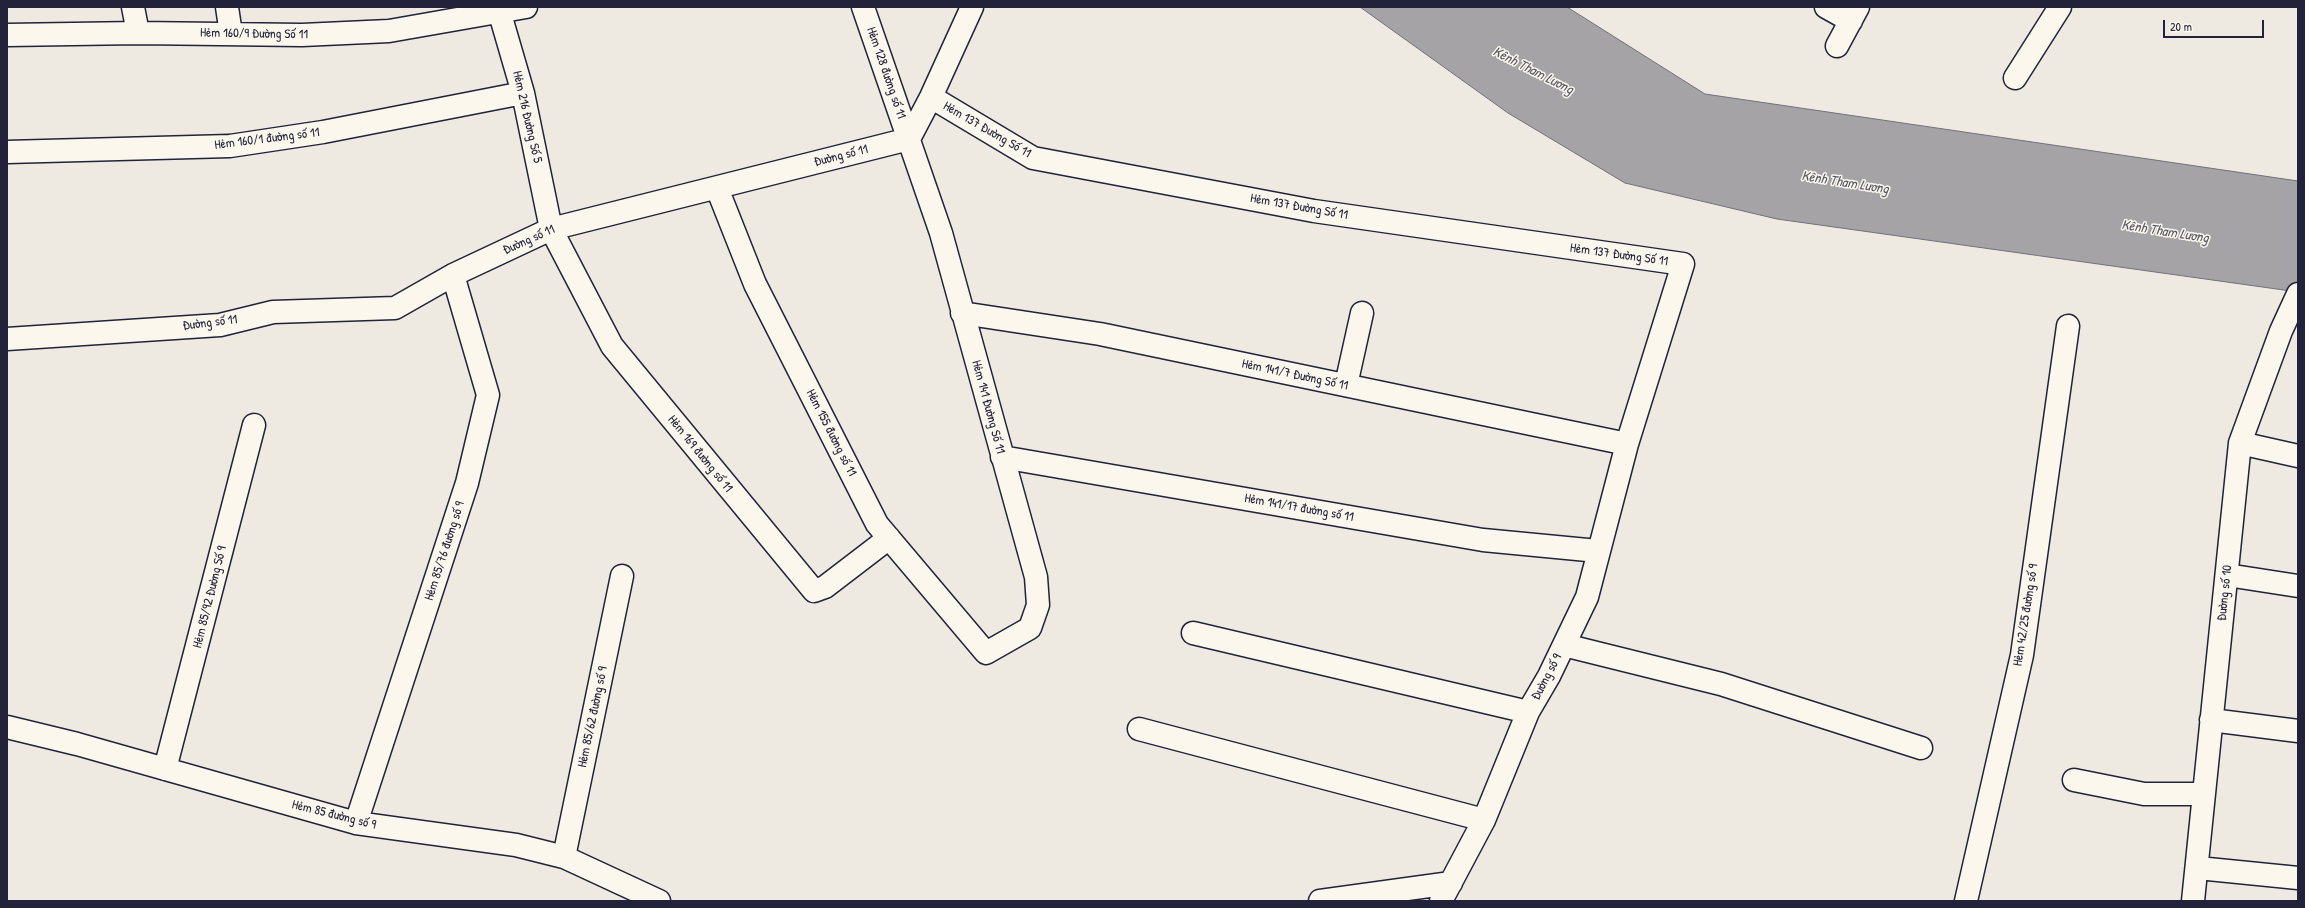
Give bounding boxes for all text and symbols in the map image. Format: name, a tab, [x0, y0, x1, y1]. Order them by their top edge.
scale bar	[2165, 12, 2266, 38]
text: 20 m	[2170, 18, 2192, 35]
street label: Hẻm 160/9 Đường Số 11	[200, 25, 308, 43]
street label: Hẻm 128 đường số 11	[863, 25, 909, 121]
water label: Kênh Tham Lương	[1490, 44, 1576, 98]
street label: Hẻm 216 Đường Số 5	[509, 69, 545, 165]
street label: Hẻm 137 Đường Số 11	[940, 99, 1034, 161]
street label: Hẻm 160/1 đường số 11	[214, 125, 320, 153]
street label: Đường số 11	[812, 142, 870, 170]
water label: Kênh Tham Lương	[1800, 168, 1890, 198]
street label: Hẻm 137 Đường Số 11	[1249, 191, 1349, 223]
water label: Kênh Tham Lương	[2120, 217, 2210, 247]
street label: Đường số 11	[501, 222, 557, 258]
street label: Hẻm 137 Đường Số 11	[1569, 240, 1669, 270]
street label: Đường số 11	[182, 312, 238, 334]
street label: Hẻm 141/7 Đường Số 11	[1240, 356, 1350, 394]
street label: Hẻm 141 Đường Số 11	[968, 358, 1008, 456]
street label: Hẻm 155 đường số 11	[802, 387, 860, 479]
street label: Hẻm 169 đường số 11	[664, 412, 736, 496]
street label: Hẻm 141/17 đường số 11	[1243, 491, 1355, 525]
street label: Hẻm 85/76 đường số 9	[422, 499, 468, 603]
street label: Hẻm 85/92 Đường Số 9	[190, 544, 230, 650]
street label: Hẻm 42/25 đường số 9	[2010, 563, 2042, 667]
street label: Đường số 10	[2214, 564, 2236, 622]
street label: Đường số 9	[1528, 651, 1566, 703]
street label: Hẻm 85/62 đường số 9	[575, 665, 611, 769]
street label: Hẻm 85 đường số 9	[290, 797, 378, 833]

